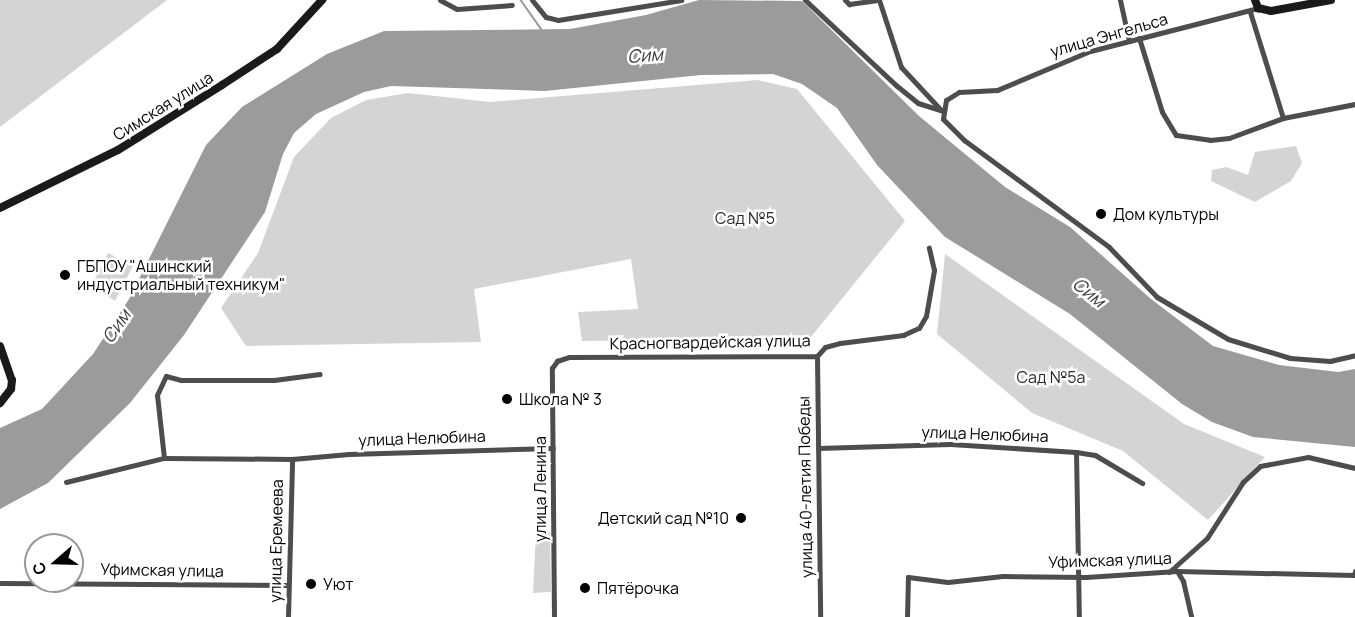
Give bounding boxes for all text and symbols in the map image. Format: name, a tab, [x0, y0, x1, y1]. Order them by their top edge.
street label: улица Энгельса	[1048, 9, 1170, 61]
water label: Сим	[627, 43, 663, 67]
street label: Симская улица	[109, 68, 217, 144]
place label: Дом культуры	[1113, 204, 1219, 224]
marker: Дом культуры	[1094, 207, 1108, 221]
park label: Сад №5	[715, 208, 775, 228]
place label: ГБПОУ "Ашинский индустриальный техникум"	[77, 256, 285, 294]
marker: ГБПОУ "Ашинский индустриальный техникум"	[58, 268, 72, 282]
water label: Сим	[1068, 273, 1110, 311]
water label: Сим	[97, 305, 135, 347]
street label: Красногвардейская улица	[609, 331, 811, 353]
park label: Сад №5а	[1017, 367, 1085, 387]
place label: Школа № 3	[519, 389, 602, 409]
marker: Школа № 3	[500, 392, 514, 406]
street label: улица 40-летия Победы	[794, 396, 816, 578]
street label: улица Нелюбина	[921, 422, 1049, 446]
street label: улица Нелюбина	[358, 426, 486, 450]
street label: улица Ленина	[530, 436, 550, 542]
street label: улица Еремеева	[265, 479, 287, 603]
place label: Детский сад №10	[598, 508, 729, 528]
marker: Детский сад №10	[734, 511, 748, 525]
north arrow	[24, 533, 84, 593]
street label: Уфимская улица	[1048, 548, 1172, 572]
text: С	[27, 559, 51, 578]
street label: Уфимская улица	[100, 559, 224, 581]
place label: Уют	[323, 574, 353, 594]
marker: Уют	[304, 577, 318, 591]
place label: Пятёрочка	[597, 578, 679, 598]
marker: Пятёрочка	[578, 581, 592, 595]

